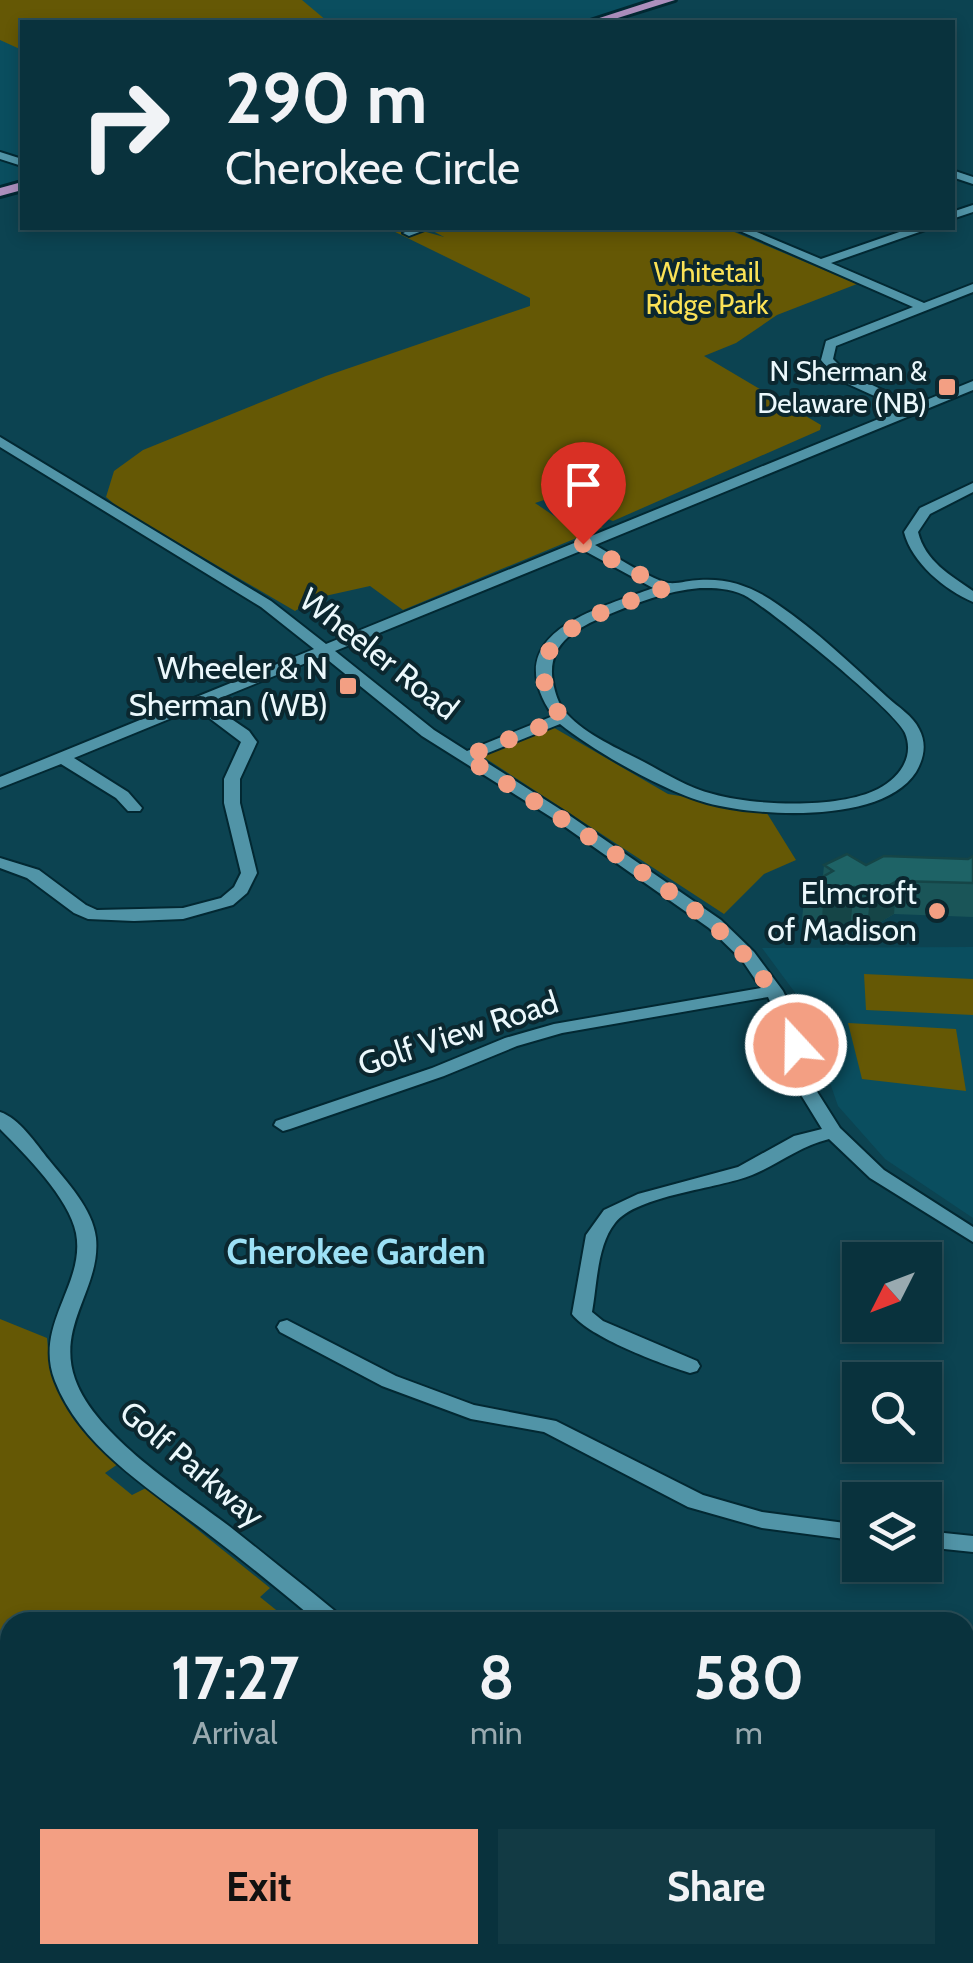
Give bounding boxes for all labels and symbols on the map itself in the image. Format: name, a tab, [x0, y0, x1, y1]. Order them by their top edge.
park label: Whitetail Ridge Park	[645, 255, 769, 321]
place label: N Sherman & Delaware (NB)	[757, 354, 927, 420]
marker: N Sherman & Delaware (NB)	[936, 376, 958, 398]
pin	[541, 442, 626, 545]
street label: Wheeler Road	[292, 579, 467, 728]
place label: Wheeler & N Sherman (WB)	[129, 648, 328, 724]
marker: Wheeler & N Sherman (WB)	[337, 675, 359, 697]
place label: Elmcroft of Madison	[767, 873, 917, 949]
marker: Elmcroft of Madison	[926, 900, 948, 922]
street label: Golf View Road	[353, 982, 563, 1083]
position arrow	[744, 993, 848, 1097]
district label: Cherokee Garden	[226, 1230, 486, 1273]
north arrow	[842, 1242, 942, 1342]
street label: Golf Parkway	[112, 1392, 272, 1535]

